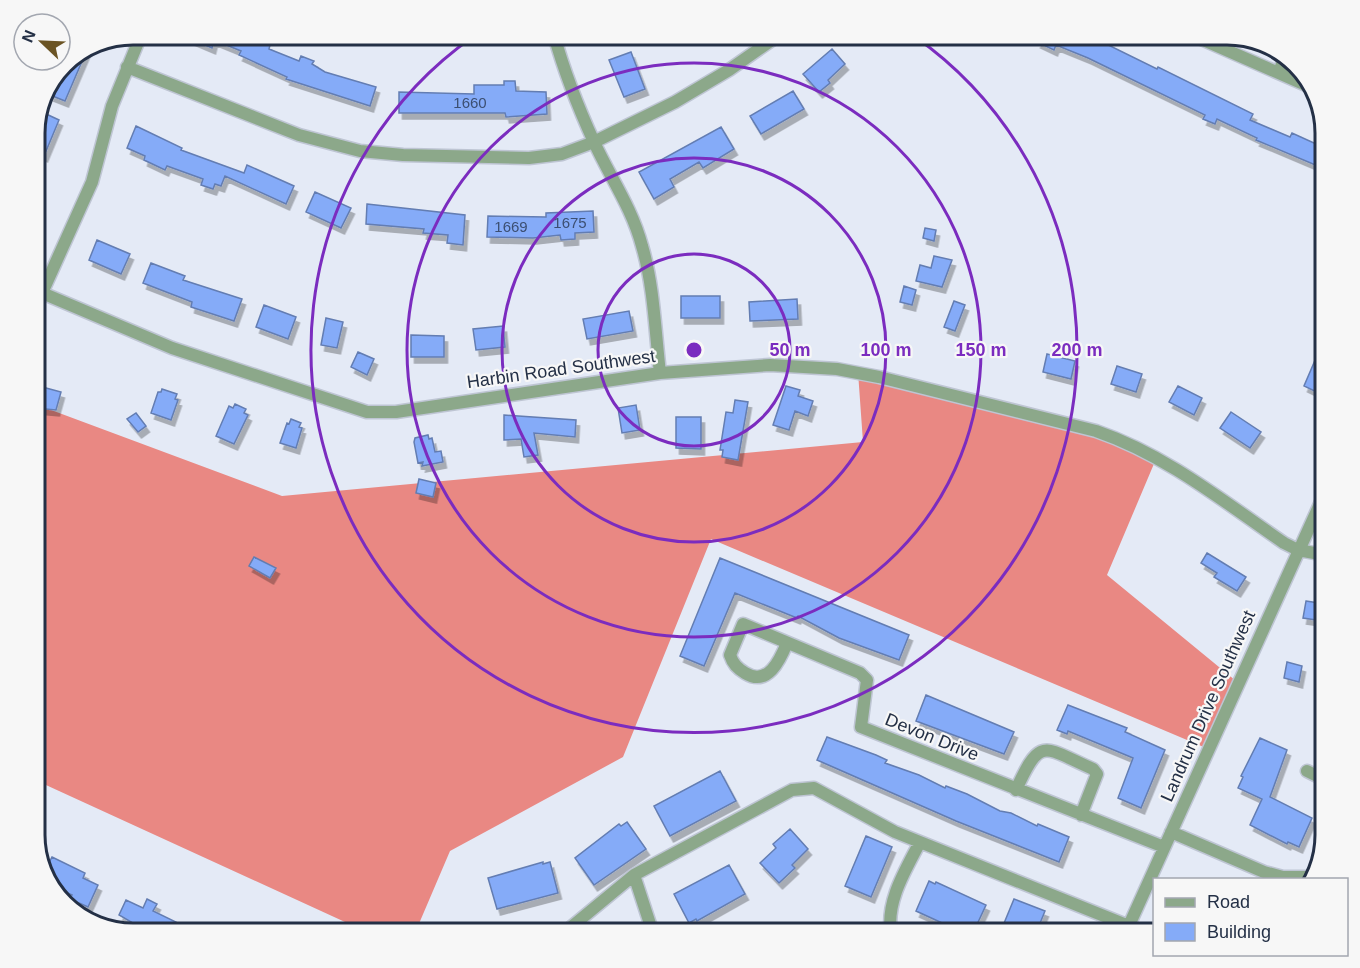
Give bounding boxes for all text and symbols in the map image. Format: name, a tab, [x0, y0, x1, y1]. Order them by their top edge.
north arrow	[12, 12, 72, 72]
text: N	[19, 28, 39, 45]
house number: 1660	[453, 94, 487, 111]
house number: 1675	[553, 214, 587, 231]
house number: 1669	[494, 218, 528, 235]
centre of rings	[684, 340, 704, 360]
text: 50 m	[769, 340, 811, 360]
text: 100 m	[860, 340, 912, 360]
text: 150 m	[955, 340, 1007, 360]
text: 200 m	[1051, 340, 1103, 360]
street label: Harbin Road Southwest	[465, 346, 657, 392]
street label: Landrum Drive Southwest	[1157, 607, 1259, 805]
street label: Devon Drive	[882, 709, 982, 765]
legend	[1153, 878, 1348, 956]
text: Road	[1207, 892, 1250, 912]
text: Building	[1207, 922, 1271, 942]

